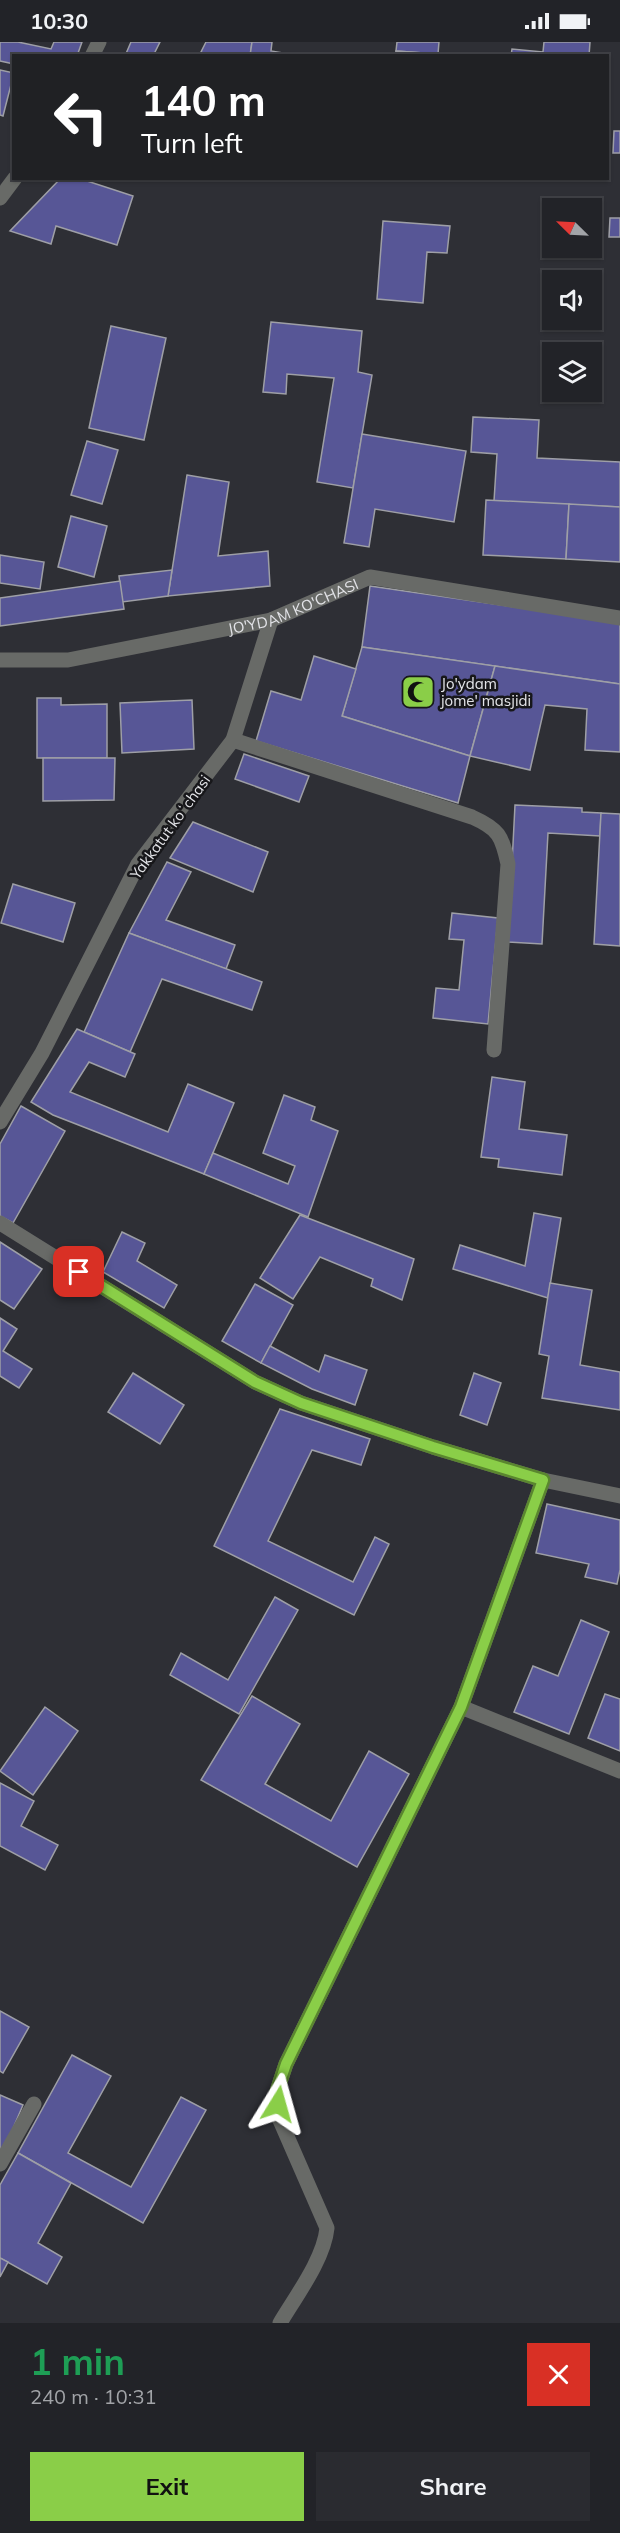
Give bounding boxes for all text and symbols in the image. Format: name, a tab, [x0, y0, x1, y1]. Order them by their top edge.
text: 10:30	[30, 7, 88, 35]
text: 140 m	[141, 74, 266, 127]
icon: left	[42, 78, 120, 156]
text: Turn left	[141, 126, 243, 160]
north arrow	[542, 198, 602, 258]
map controls	[542, 198, 602, 402]
button: sound	[542, 270, 602, 330]
button: layers	[542, 342, 602, 402]
street label: JO'YDAM KO'CHASI	[226, 574, 361, 638]
mosque icon: Jo'ydam jome' masjidi	[400, 674, 436, 710]
place label: Jo'ydam jome' masjidi	[440, 674, 531, 710]
street label: Yakkatut koʻchasi	[125, 771, 214, 884]
pin	[53, 1246, 104, 1297]
icon: arrive	[62, 1255, 95, 1288]
position arrow	[246, 2072, 310, 2136]
text: 1 min	[30, 2339, 125, 2384]
button: close	[527, 2343, 590, 2406]
text: 240 m · 10:31	[30, 2384, 156, 2409]
button: Exit	[30, 2452, 304, 2521]
button: Share	[316, 2452, 590, 2521]

